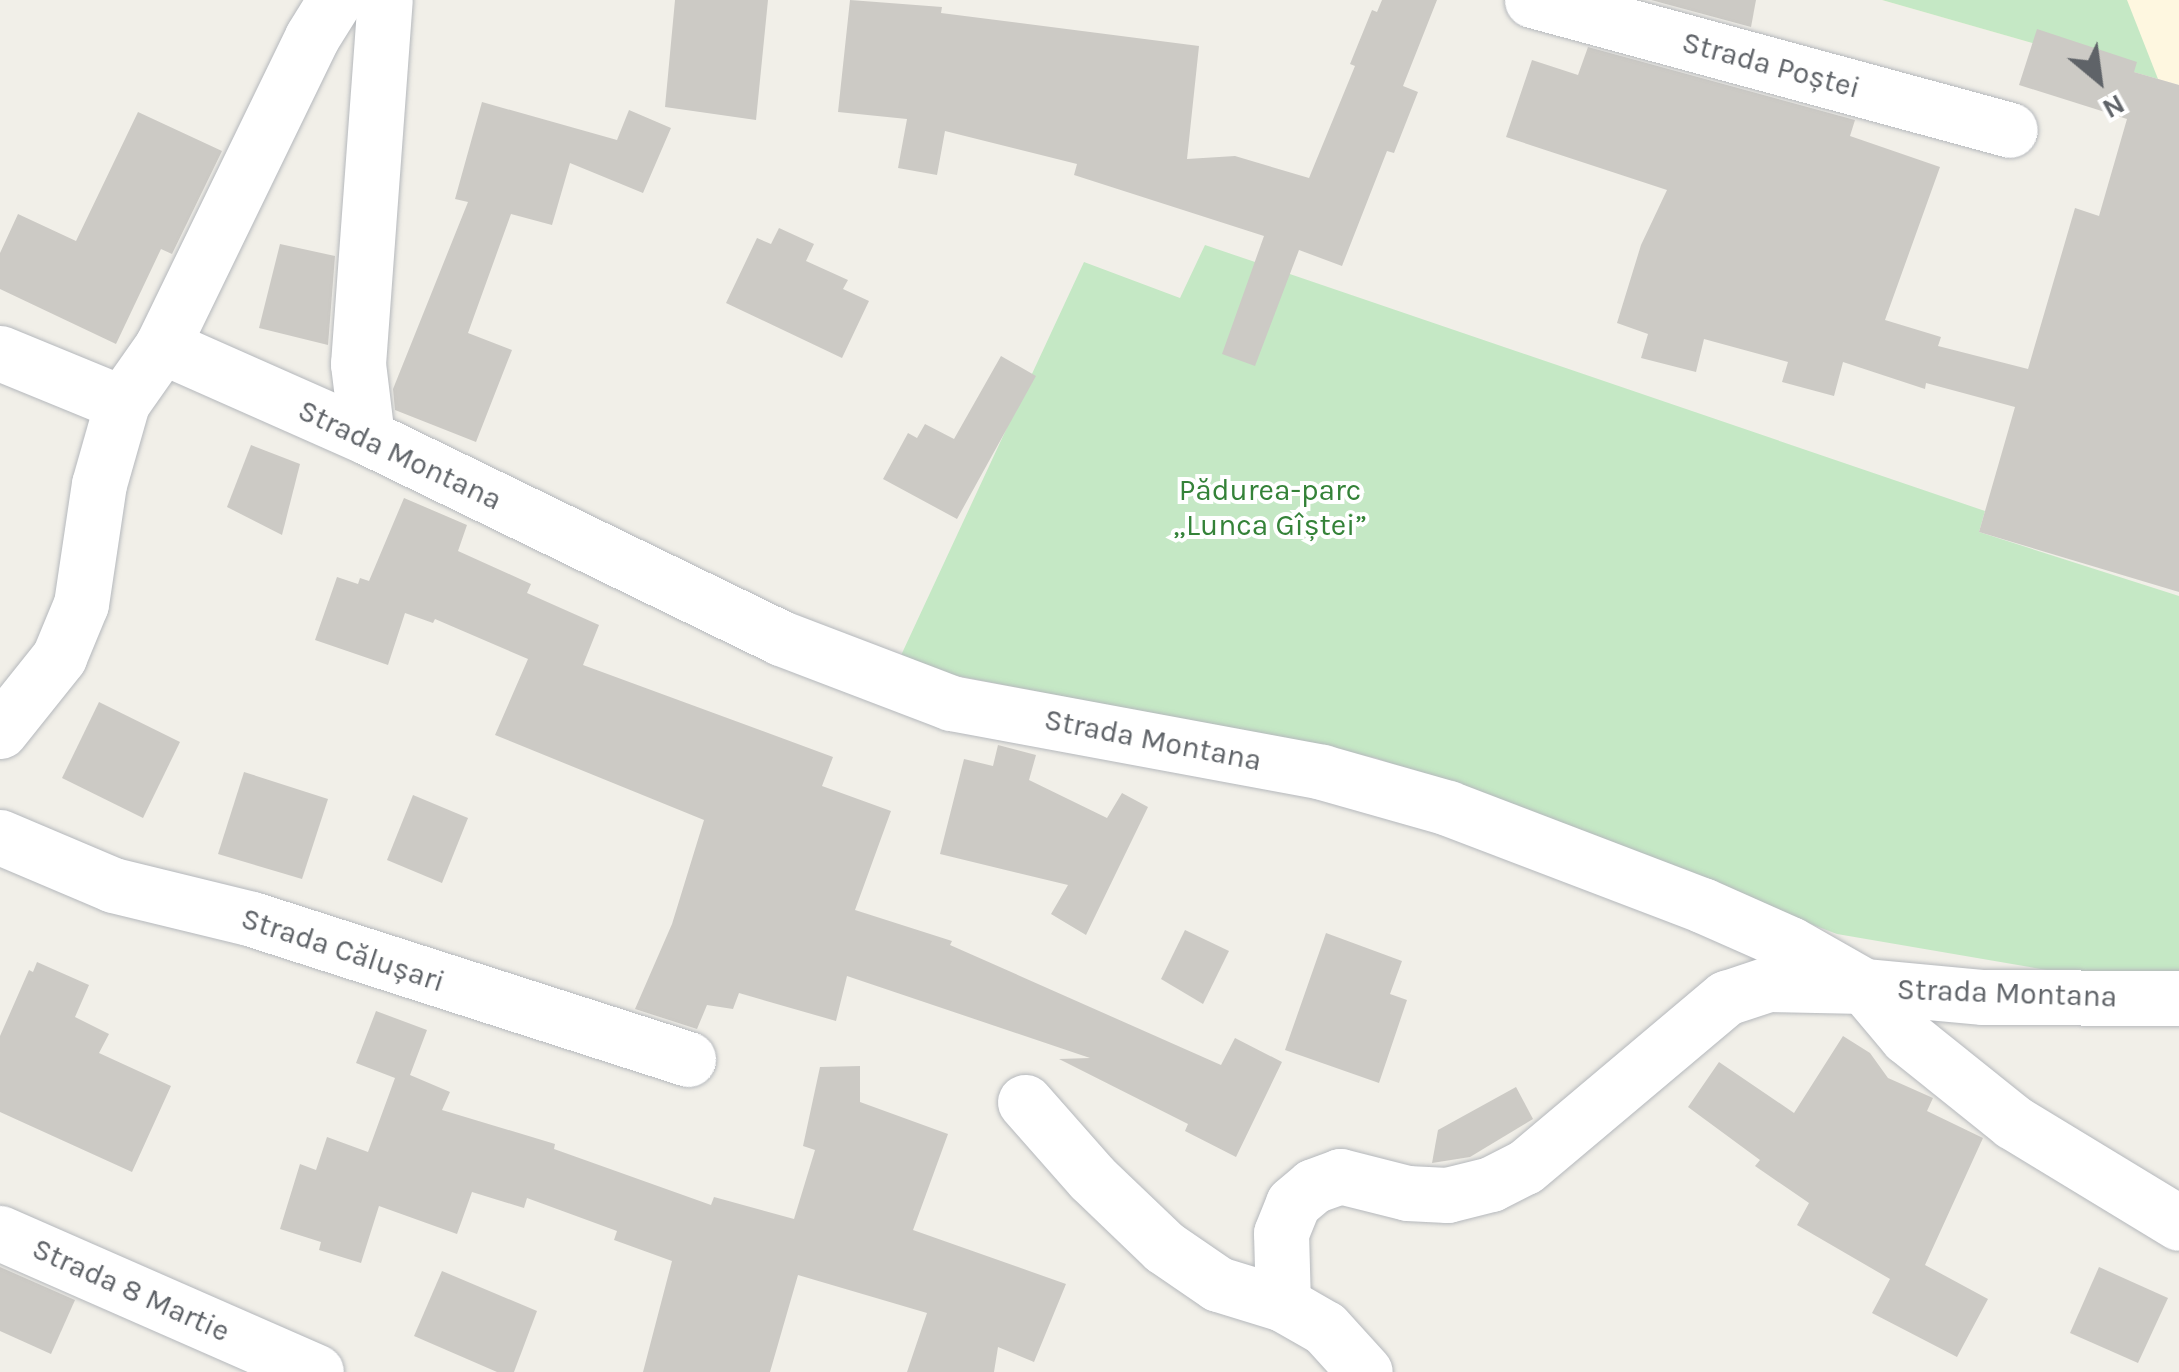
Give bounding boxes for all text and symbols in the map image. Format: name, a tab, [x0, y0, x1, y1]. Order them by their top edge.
street label: Strada Poștei	[1678, 24, 1864, 106]
north arrow	[2049, 30, 2149, 130]
text: N	[2097, 87, 2131, 126]
street label: Strada Montana	[292, 392, 508, 518]
park label: Pădurea-parc „Lunca Gîștei”	[1173, 472, 1367, 542]
street label: Strada Montana	[1041, 701, 1265, 779]
street label: Strada Călușari	[237, 900, 449, 1000]
street label: Strada Montana	[1896, 971, 2118, 1015]
street label: Strada 8 Martie	[27, 1230, 235, 1350]

